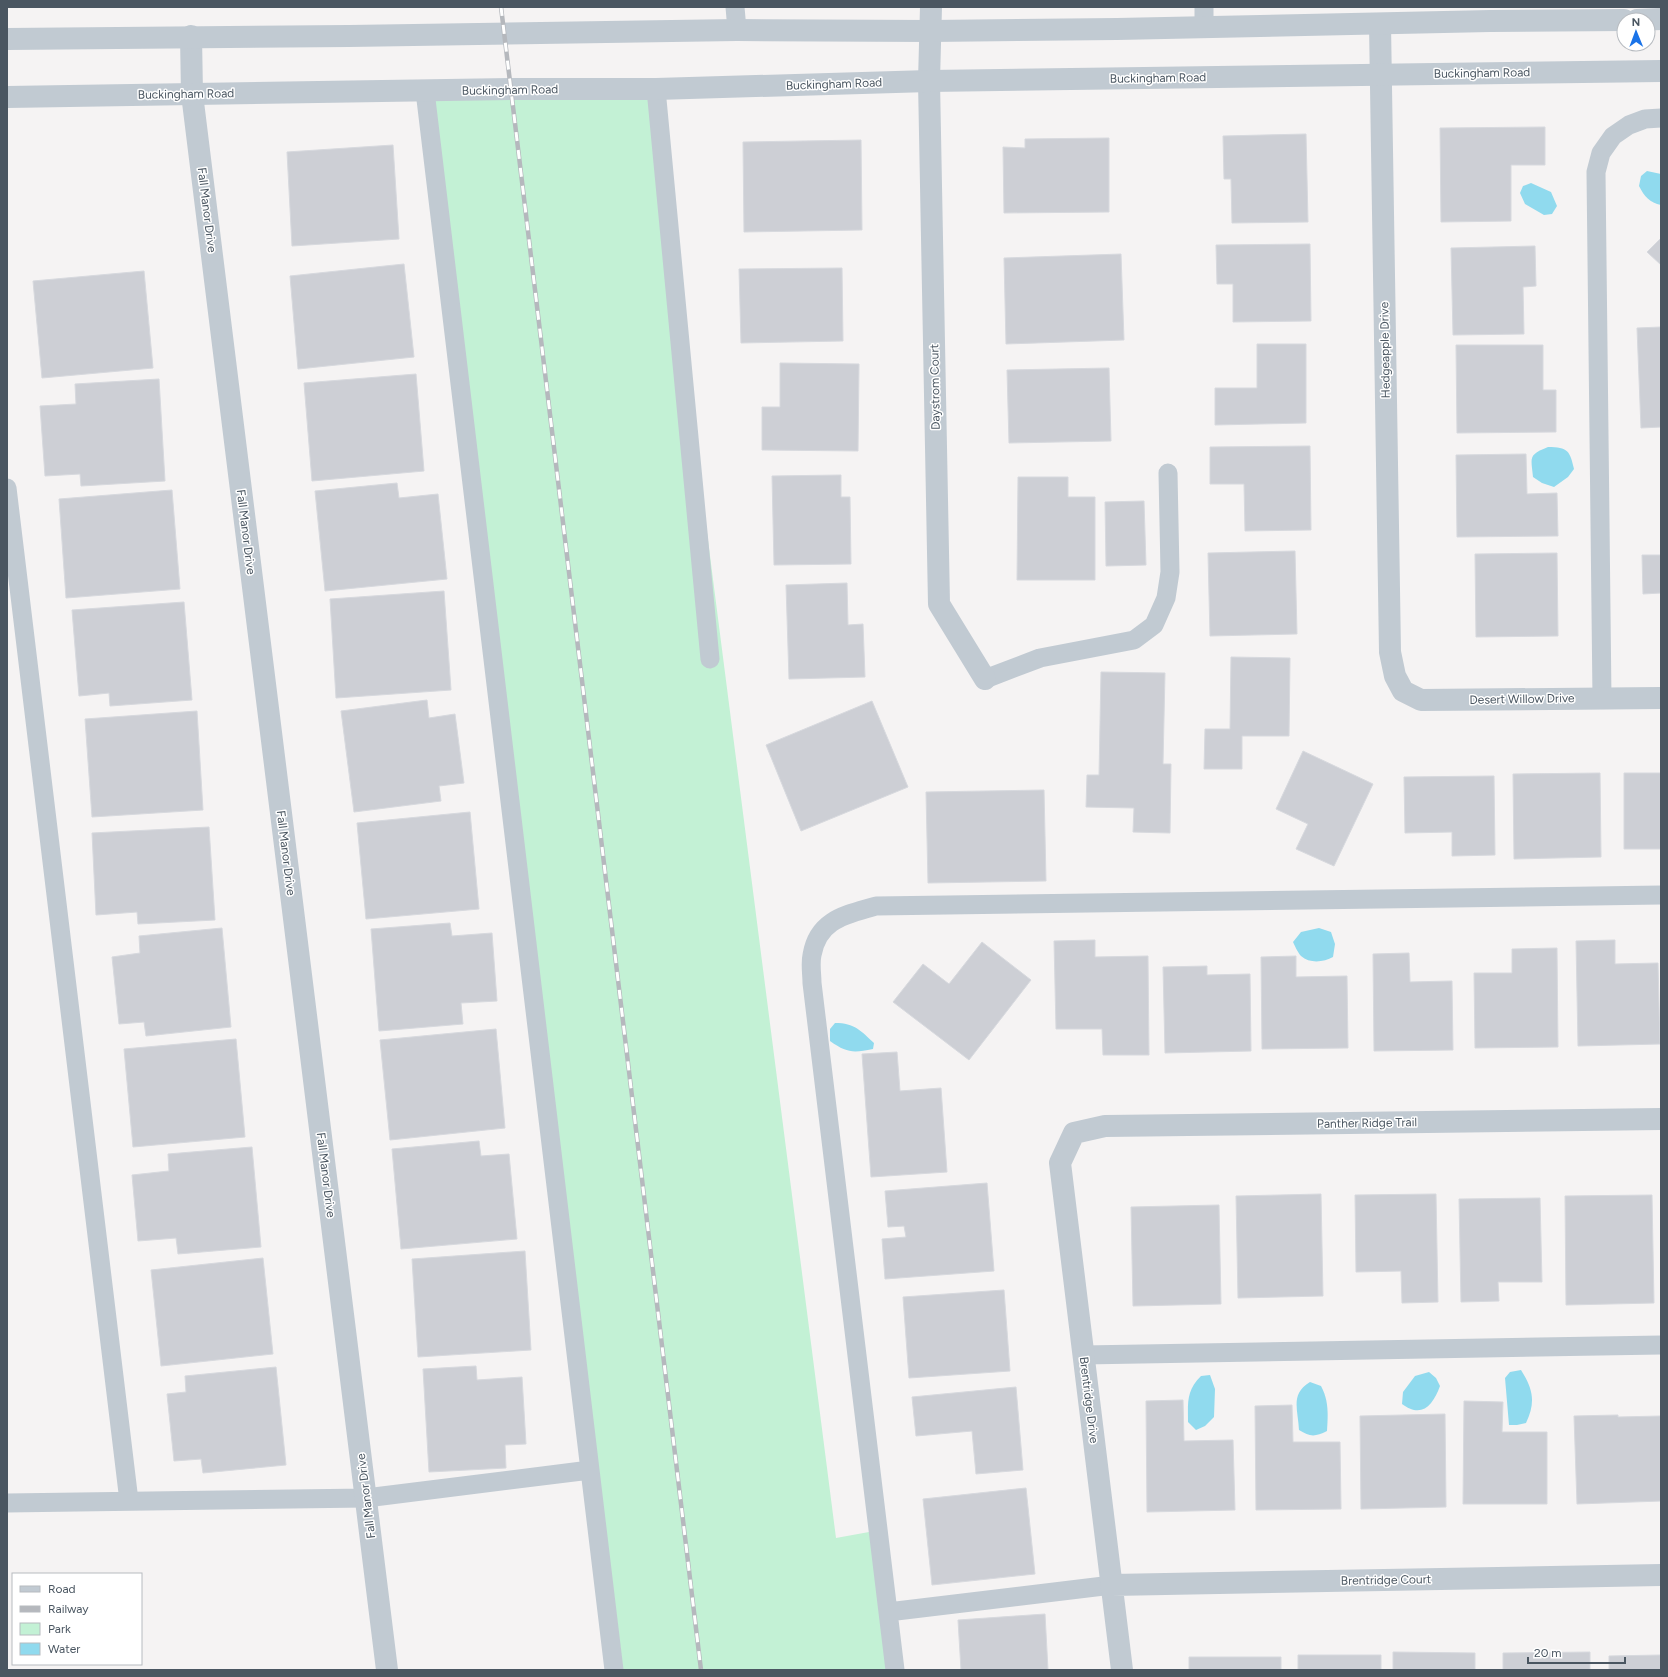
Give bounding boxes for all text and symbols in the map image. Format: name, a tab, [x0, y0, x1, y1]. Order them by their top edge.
north arrow	[1616, 12, 1656, 52]
text: N	[1631, 16, 1640, 29]
street label: Buckingham Road	[1434, 65, 1530, 81]
street label: Buckingham Road	[1110, 70, 1206, 86]
street label: Buckingham Road	[786, 75, 882, 93]
street label: Buckingham Road	[462, 82, 558, 98]
street label: Buckingham Road	[138, 86, 234, 102]
street label: Fall Manor Drive	[195, 167, 219, 254]
street label: Hedgeapple Drive	[1377, 301, 1393, 398]
street label: Daystrom Court	[927, 344, 943, 430]
street label: Fall Manor Drive	[234, 489, 258, 576]
street label: Desert Willow Drive	[1469, 691, 1575, 707]
street label: Fall Manor Drive	[274, 810, 298, 897]
street label: Panther Ridge Trail	[1317, 1115, 1417, 1131]
street label: Fall Manor Drive	[314, 1132, 338, 1219]
street label: Brentridge Drive	[1077, 1356, 1101, 1445]
street label: Fall Manor Drive	[354, 1452, 378, 1539]
street label: Brentridge Court	[1341, 1572, 1432, 1588]
legend	[12, 1573, 142, 1665]
text: Road	[48, 1582, 76, 1596]
text: Railway	[48, 1602, 89, 1616]
text: Park	[48, 1622, 71, 1636]
scale bar	[1528, 1639, 1625, 1665]
text: Water	[48, 1642, 80, 1656]
text: 20 m	[1534, 1646, 1562, 1660]

